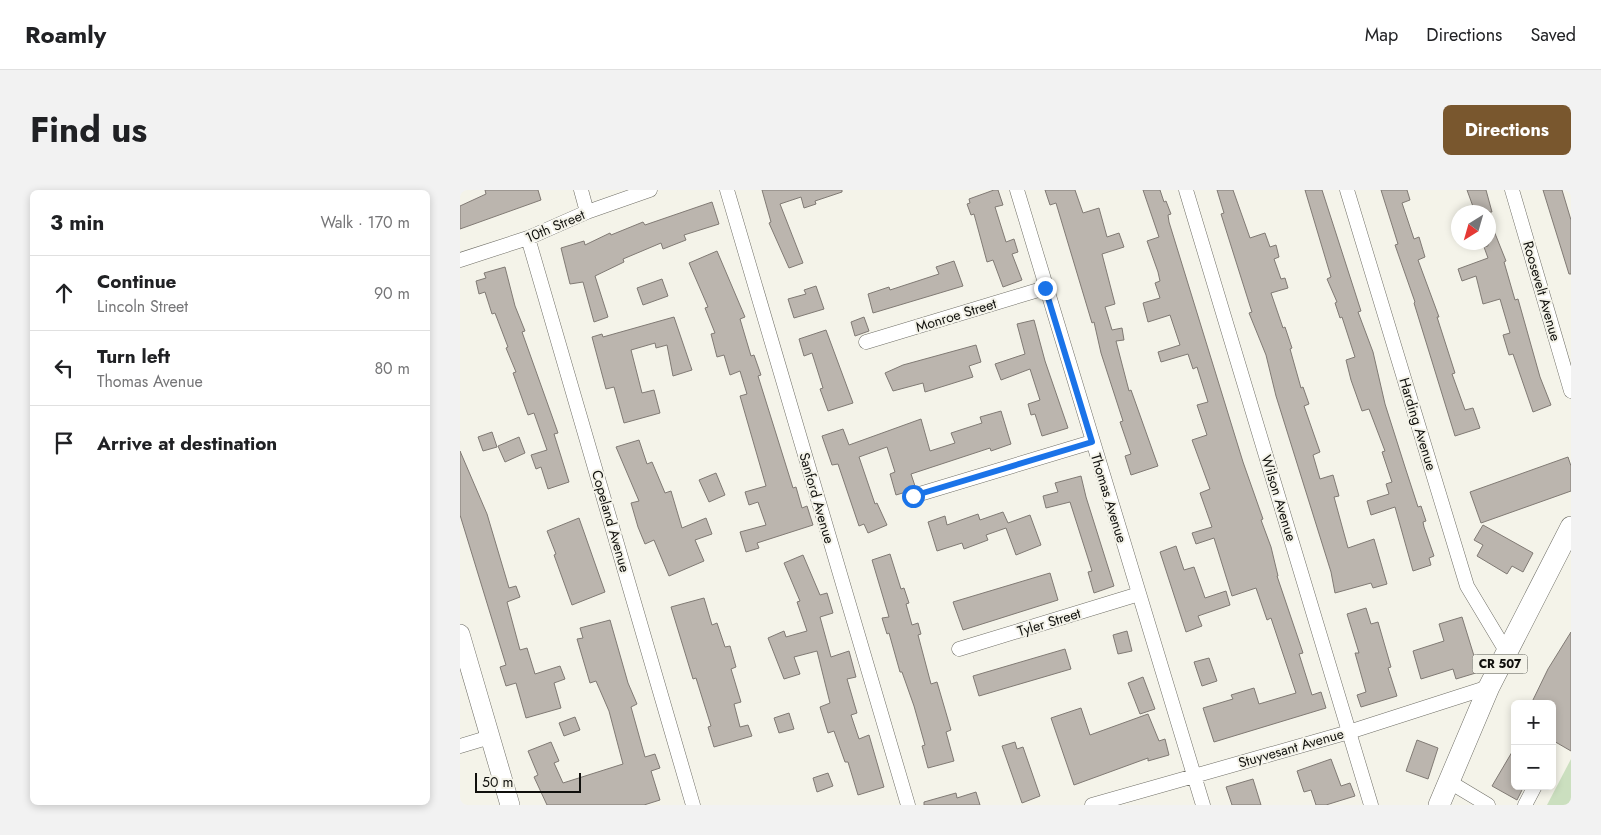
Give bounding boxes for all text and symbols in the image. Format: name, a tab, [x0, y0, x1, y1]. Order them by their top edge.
text: Roamly	[25, 17, 106, 52]
text: Map	[1365, 22, 1398, 48]
text: Directions	[1426, 22, 1502, 48]
text: Saved	[1530, 22, 1576, 48]
text: Find us	[30, 105, 147, 155]
button: Directions	[1443, 105, 1571, 155]
street label: 10th Street	[522, 204, 588, 248]
north arrow	[1451, 205, 1496, 250]
text: 3 min	[50, 208, 104, 238]
text: Walk · 170 m	[320, 211, 410, 234]
street label: Roosevelt Avenue	[1518, 239, 1566, 343]
text: Continue	[97, 268, 176, 295]
route end	[1034, 277, 1057, 300]
icon: ahead	[50, 279, 78, 307]
text: 90 m	[374, 282, 410, 305]
street label: Monroe Street	[913, 293, 999, 337]
text: Lincoln Street	[97, 295, 188, 318]
text: Turn left	[97, 343, 170, 370]
icon: left	[50, 354, 78, 382]
text: 80 m	[374, 357, 410, 380]
text: Thomas Avenue	[97, 370, 203, 393]
street label: Harding Avenue	[1394, 375, 1442, 473]
icon: arrive	[50, 429, 78, 457]
text: Arrive at destination	[97, 430, 277, 457]
street label: Sanford Avenue	[794, 450, 840, 546]
street label: Thomas Avenue	[1086, 451, 1132, 545]
street label: Wilson Avenue	[1256, 452, 1302, 544]
street label: Copeland Avenue	[587, 468, 635, 574]
route start	[902, 485, 925, 508]
street label: Tyler Street	[1015, 603, 1084, 641]
road number: CR 507	[1472, 654, 1528, 674]
map controls	[1511, 700, 1556, 790]
button: +	[1511, 700, 1556, 745]
street label: Stuyvesant Avenue	[1236, 723, 1346, 773]
button: −	[1511, 745, 1556, 790]
scale bar	[475, 770, 581, 793]
text: 50 m	[482, 772, 513, 792]

